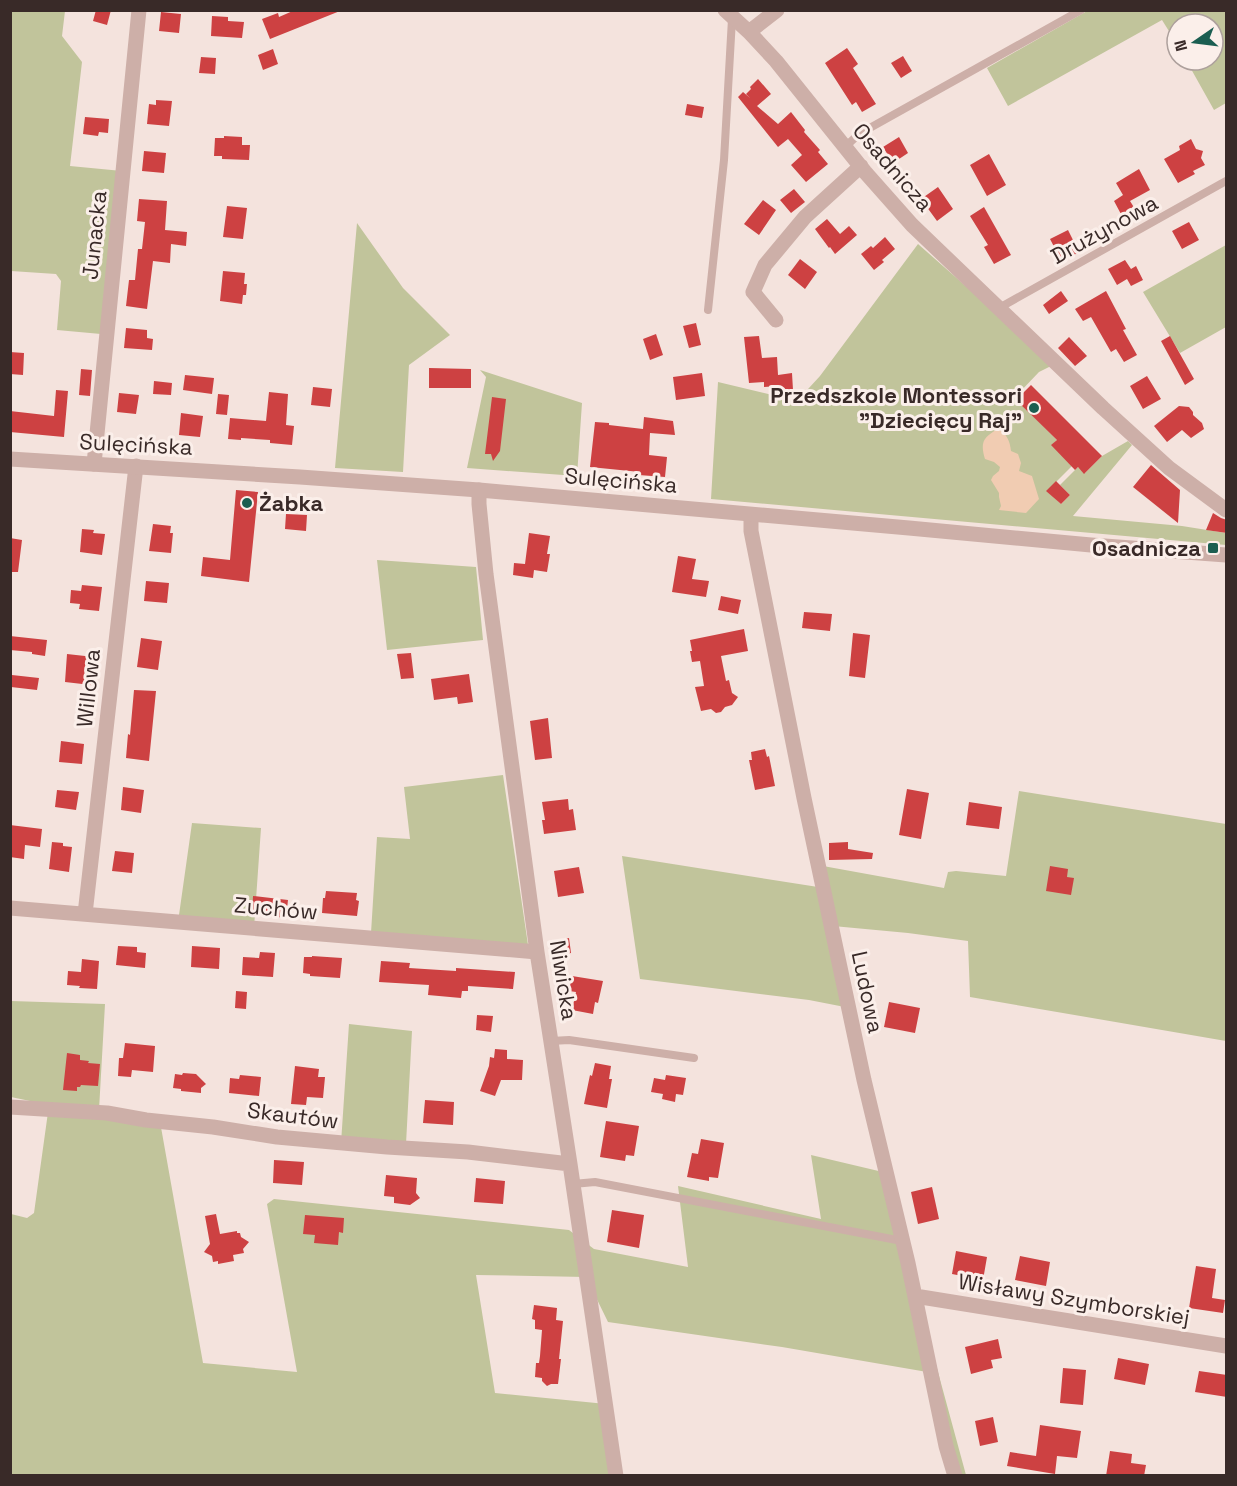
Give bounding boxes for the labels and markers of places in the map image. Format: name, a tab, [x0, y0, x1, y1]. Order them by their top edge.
place label: Przedszkole Montessori "Dziecięcy Raj"	[770, 381, 1022, 434]
marker: Przedszkole Montessori "Dziecięcy Raj"	[1027, 401, 1041, 415]
place label: Żabka	[259, 489, 324, 517]
marker: Żabka	[240, 496, 254, 510]
place label: Osadnicza	[1092, 534, 1201, 562]
marker: Osadnicza	[1206, 541, 1220, 555]

